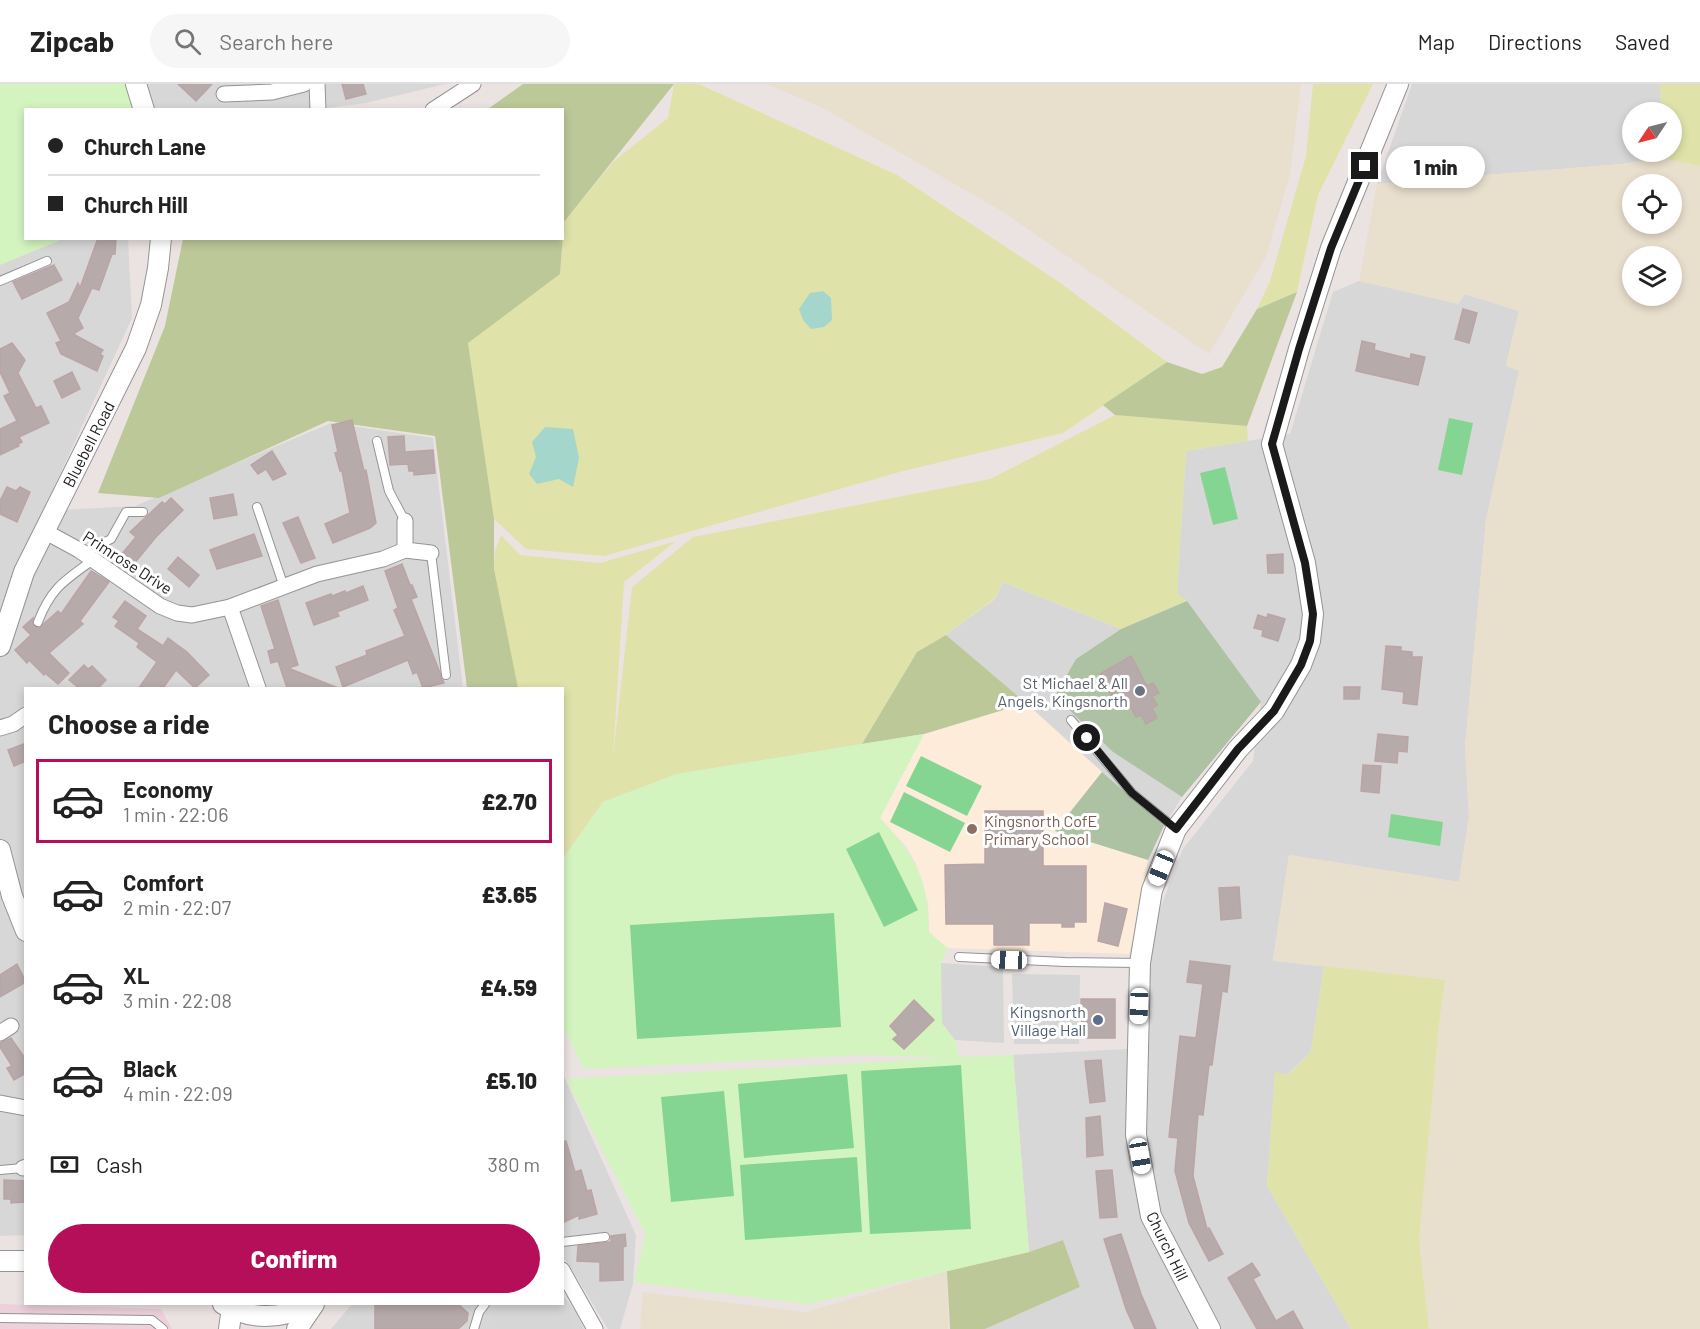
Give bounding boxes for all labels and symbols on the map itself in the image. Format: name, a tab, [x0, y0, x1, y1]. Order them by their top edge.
north arrow	[1622, 102, 1682, 162]
callout: 1 min	[1386, 145, 1485, 187]
route end	[1351, 152, 1378, 179]
street label: Bluebell Road	[58, 398, 118, 490]
street label: Primrose Drive	[80, 526, 176, 598]
place label: St Michael & All Angels, Kingsnorth	[997, 673, 1128, 710]
marker: St Michael & All Angels, Kingsnorth	[1133, 684, 1147, 698]
route start	[1073, 724, 1100, 751]
place label: Kingsnorth CofE Primary School	[984, 811, 1097, 848]
marker: Kingsnorth CofE Primary School	[965, 822, 979, 836]
car	[1146, 848, 1176, 888]
car	[991, 950, 1027, 970]
car	[1129, 988, 1149, 1024]
place label: Kingsnorth Village Hall	[1010, 1002, 1086, 1039]
marker: Kingsnorth Village Hall	[1091, 1013, 1105, 1027]
car	[1128, 1137, 1152, 1175]
street label: Church Hill	[1143, 1208, 1193, 1284]

